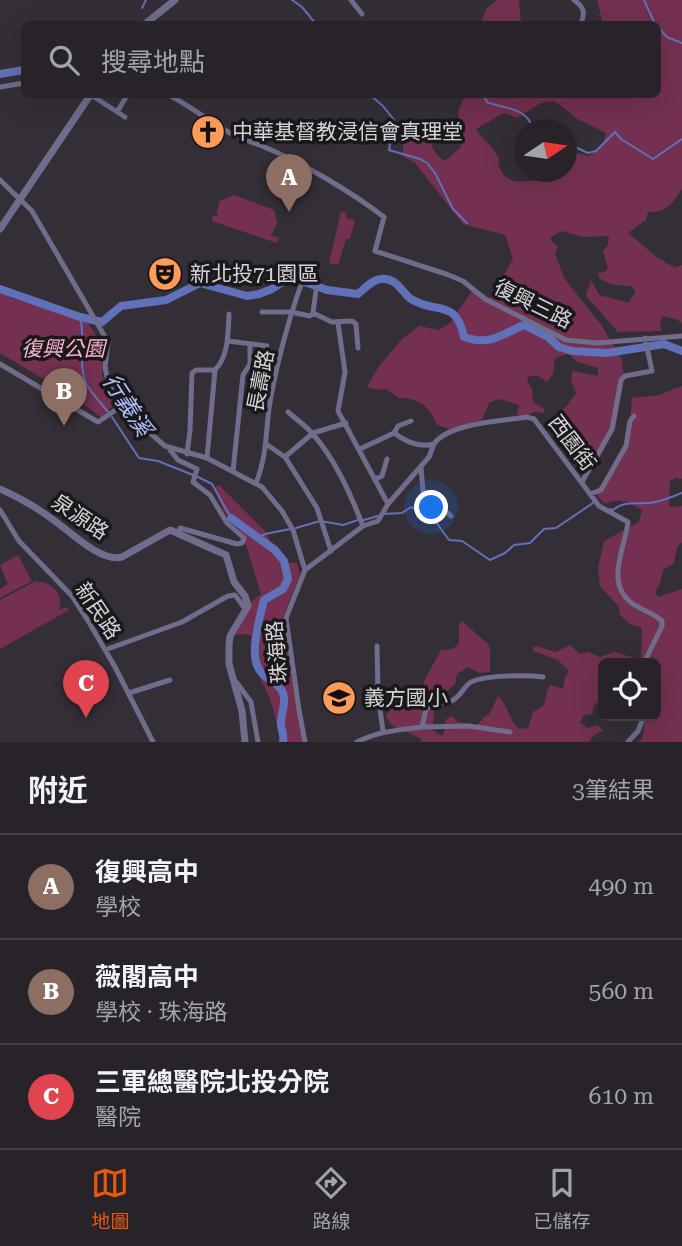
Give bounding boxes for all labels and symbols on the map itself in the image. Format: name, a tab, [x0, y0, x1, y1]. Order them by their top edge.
church icon: 中華基督教浸信會真理堂	[189, 113, 227, 151]
north arrow	[514, 119, 577, 182]
place label: 中華基督教浸信會真理堂	[232, 120, 463, 144]
pin: A	[266, 154, 312, 212]
theatre icon: 新北投71園區	[146, 255, 184, 293]
place label: 新北投71園區	[190, 262, 319, 286]
street label: 復興三路	[490, 275, 576, 333]
park label: 復興公園	[21, 337, 108, 361]
street label: 長壽路	[243, 348, 279, 414]
pin: B	[41, 368, 87, 426]
water label: 行義溪	[97, 369, 159, 444]
street label: 西園街	[543, 411, 601, 475]
street label: 泉源路	[47, 489, 113, 545]
your location	[414, 490, 448, 524]
street label: 新民路	[70, 578, 126, 644]
street label: 珠海路	[262, 620, 292, 684]
pin: C	[63, 660, 109, 718]
school or university icon: 義方國小	[320, 679, 358, 717]
place label: 義方國小	[364, 686, 448, 710]

